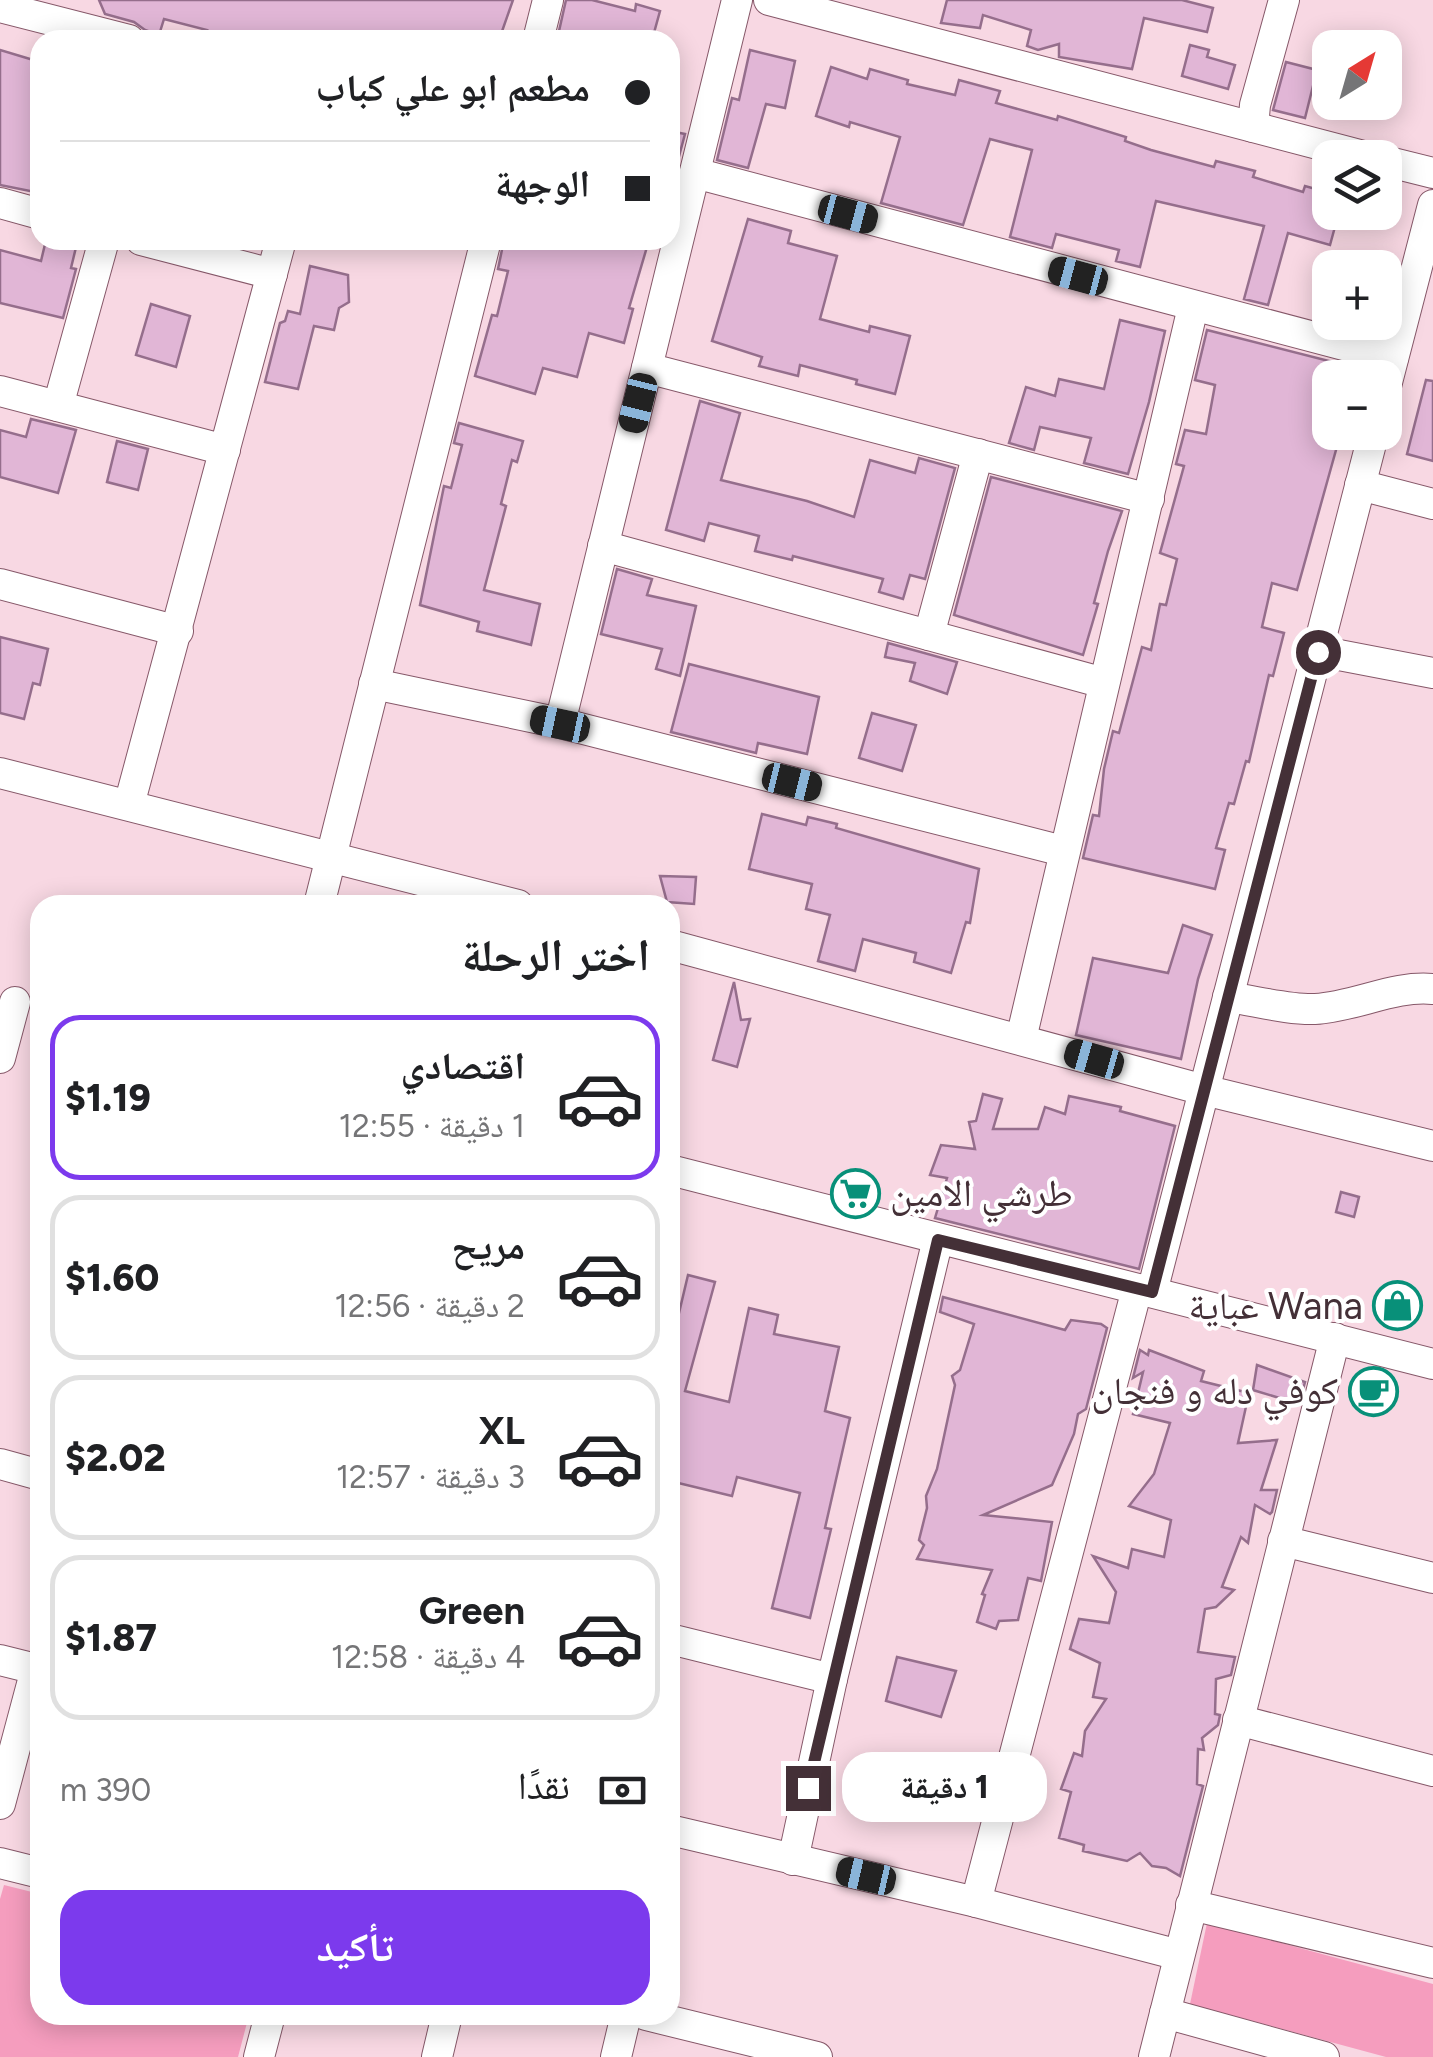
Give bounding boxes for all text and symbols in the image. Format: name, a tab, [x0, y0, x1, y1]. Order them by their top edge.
north arrow	[1312, 30, 1402, 120]
map controls	[1312, 30, 1402, 450]
text: مطعم ابو علي كباب	[315, 65, 590, 111]
button: layers	[1312, 140, 1402, 230]
text: الوجهة	[495, 161, 590, 207]
car	[815, 192, 881, 236]
button: +	[1312, 250, 1402, 340]
car	[1045, 254, 1111, 298]
button: −	[1312, 360, 1402, 450]
car	[616, 370, 660, 436]
route start	[1296, 630, 1341, 675]
car	[528, 703, 592, 745]
car	[759, 760, 825, 804]
text: اختر الرحلة	[462, 928, 650, 982]
car	[1061, 1036, 1127, 1082]
text: اقتصادي	[401, 1043, 525, 1089]
icon: car	[555, 1053, 645, 1143]
text: $1.19	[65, 1075, 151, 1121]
text: 1 دقيقة · 12:55	[339, 1107, 525, 1145]
supermarket icon: طرشي الامين	[829, 1167, 881, 1219]
place label: طرشي الامين	[890, 1170, 1073, 1223]
text: مريح	[451, 1223, 525, 1269]
icon: car	[555, 1233, 645, 1323]
text: $1.60	[65, 1255, 159, 1301]
shop icon: عباية Wana	[1372, 1280, 1424, 1332]
place label: عباية Wana	[1189, 1283, 1363, 1329]
text: 2 دقيقة · 12:56	[334, 1287, 525, 1325]
cafe icon: كوفي دله و فنجان	[1347, 1365, 1399, 1417]
place label: كوفي دله و فنجان	[1091, 1368, 1338, 1421]
text: XL	[479, 1408, 525, 1454]
icon: car	[555, 1413, 645, 1503]
text: $2.02	[65, 1435, 166, 1481]
text: 3 دقيقة · 12:57	[336, 1458, 525, 1496]
text: Green	[419, 1588, 525, 1634]
icon: car	[555, 1593, 645, 1683]
text: $1.87	[65, 1615, 157, 1661]
text: 4 دقيقة · 12:58	[331, 1638, 525, 1676]
callout: 1 دقيقة	[843, 1753, 1048, 1823]
text: نقدًا	[518, 1763, 570, 1809]
icon: cash	[595, 1763, 650, 1818]
route end	[786, 1766, 831, 1811]
text: 1 دقيقة	[900, 1768, 989, 1806]
text: 390 m	[60, 1771, 151, 1809]
car	[833, 1855, 899, 1897]
button: تأكيد	[60, 1890, 650, 2005]

